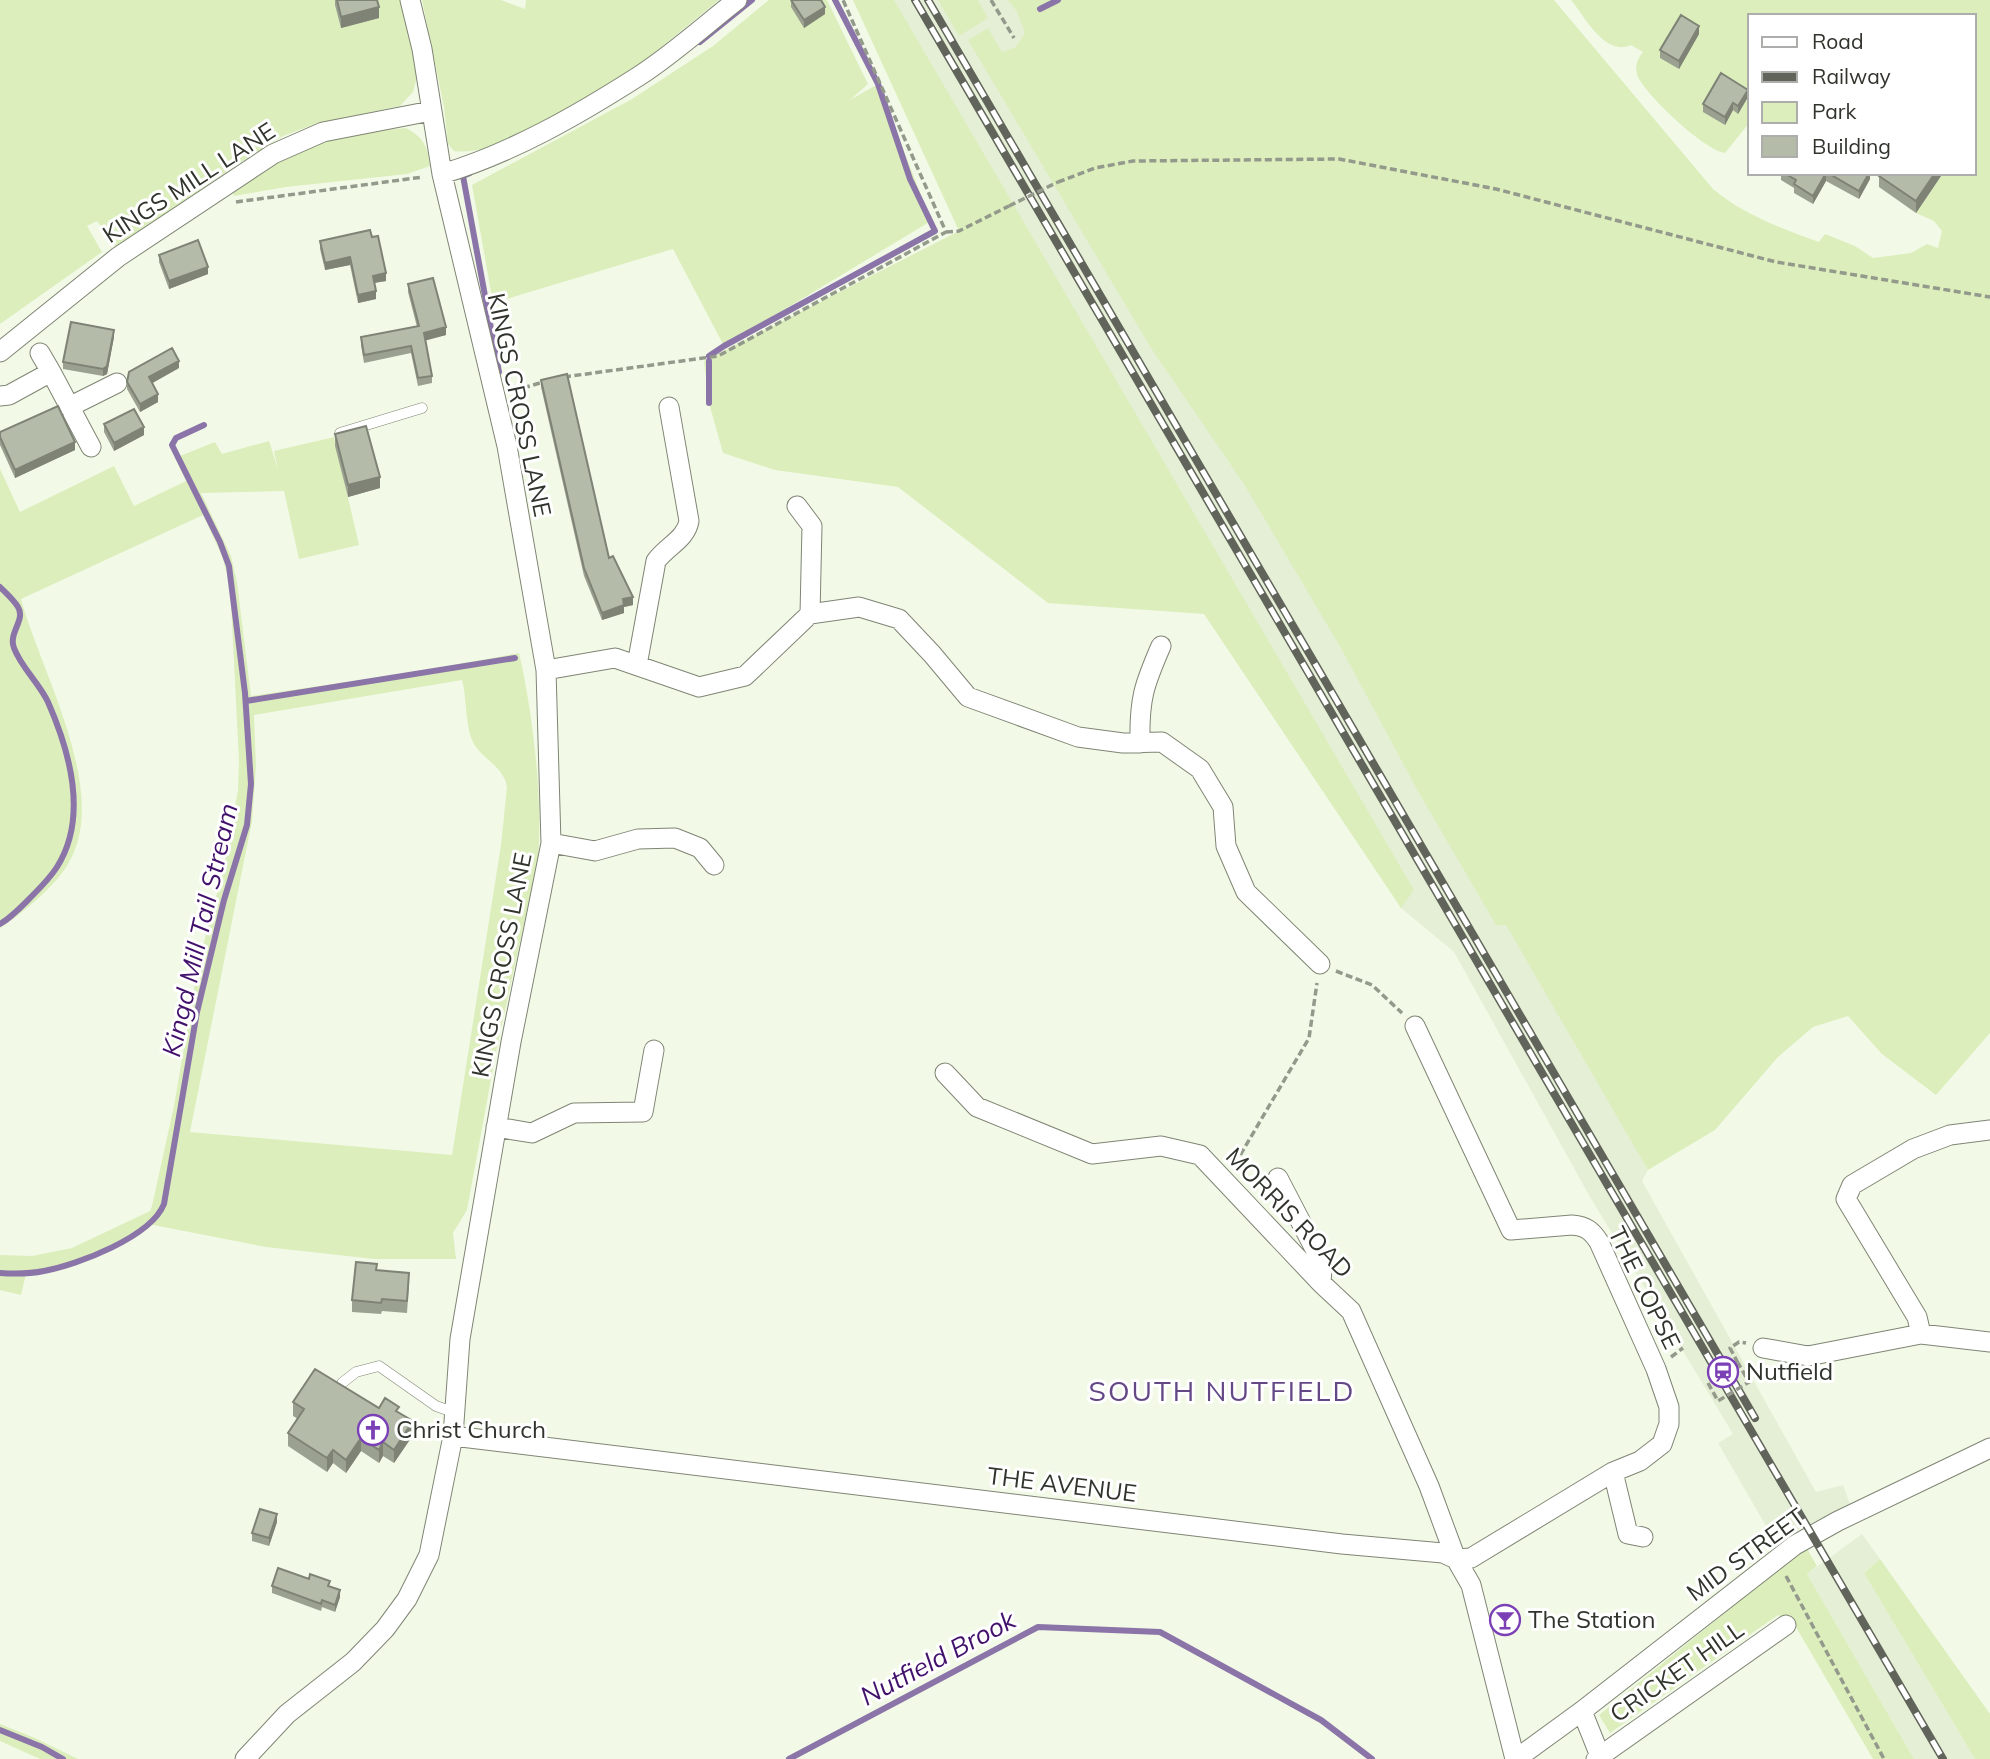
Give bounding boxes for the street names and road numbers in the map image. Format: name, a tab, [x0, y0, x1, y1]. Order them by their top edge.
street label: KINGS MILL LANE	[97, 115, 280, 249]
street label: KINGS CROSS LANE	[482, 290, 558, 519]
street label: KINGS CROSS LANE	[465, 850, 537, 1080]
street label: MORRIS ROAD	[1220, 1141, 1360, 1284]
street label: THE COPSE	[1602, 1221, 1687, 1354]
street label: THE AVENUE	[986, 1460, 1138, 1508]
street label: MID STREET	[1680, 1501, 1811, 1607]
street label: CRICKET HILL	[1604, 1614, 1749, 1728]

